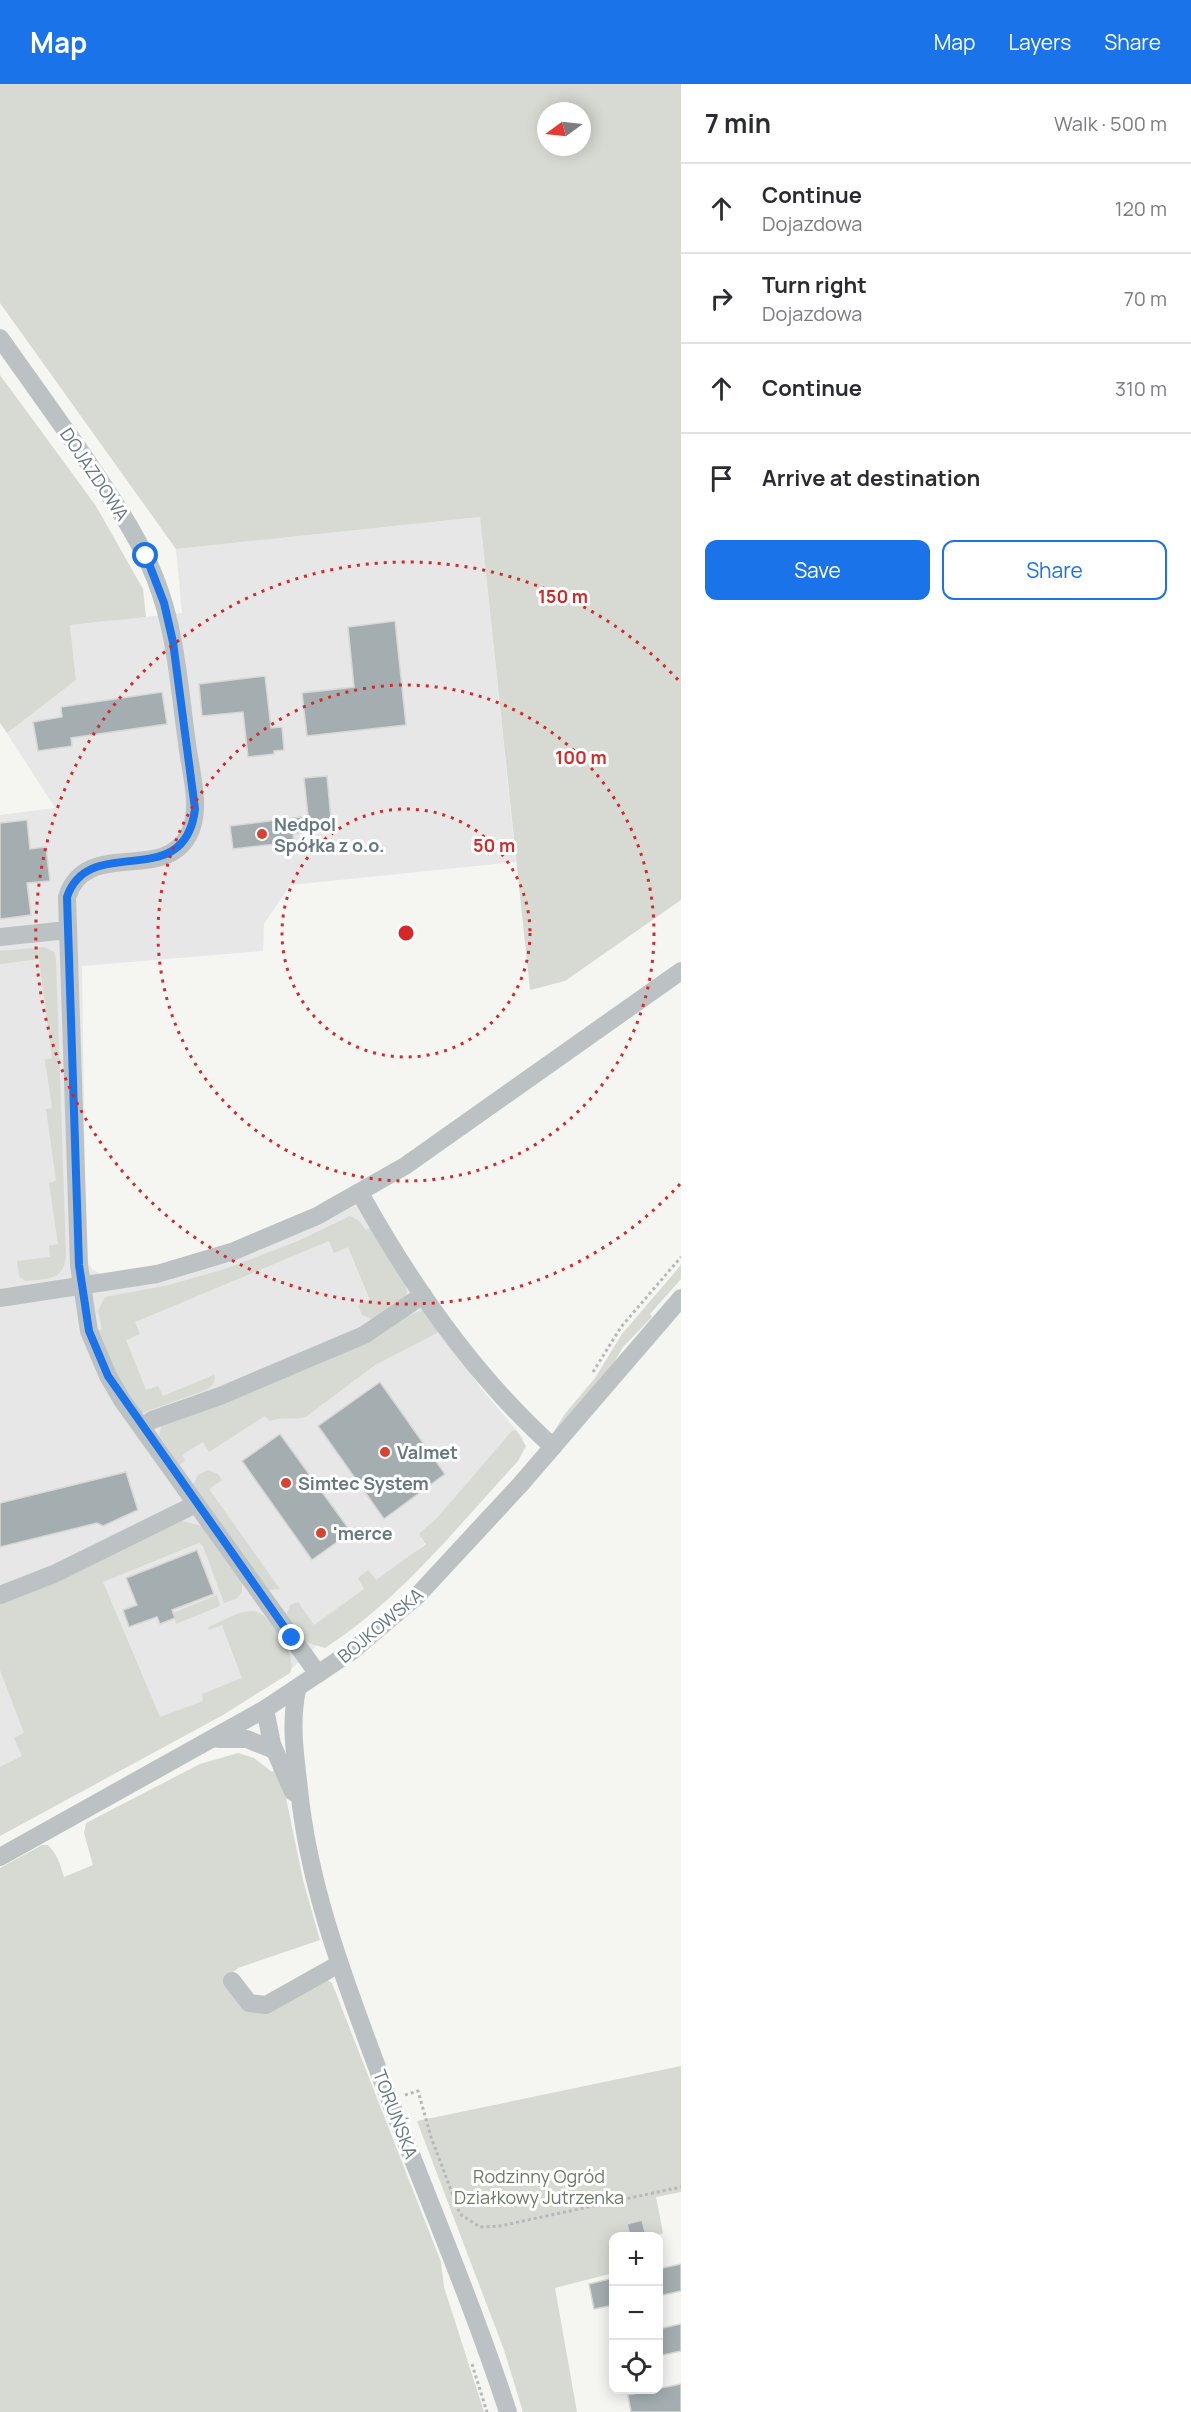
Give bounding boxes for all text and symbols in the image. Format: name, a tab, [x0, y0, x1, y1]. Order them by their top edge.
text: Map	[30, 23, 87, 61]
text: Map	[934, 28, 975, 56]
text: Layers	[1008, 28, 1071, 56]
text: Share	[1104, 28, 1161, 56]
north arrow	[537, 102, 591, 156]
text: 7 min	[705, 105, 771, 141]
text: Walk · 500 m	[1054, 110, 1167, 137]
text: Continue	[762, 180, 862, 210]
icon: ahead	[705, 192, 738, 225]
text: 120 m	[1115, 195, 1167, 222]
text: Dojazdowa	[762, 210, 862, 237]
text: Turn right	[762, 270, 867, 300]
icon: right	[705, 282, 738, 315]
text: 70 m	[1124, 285, 1167, 312]
text: Dojazdowa	[762, 300, 862, 327]
icon: ahead	[705, 372, 738, 405]
text: Continue	[762, 373, 862, 403]
text: 310 m	[1115, 375, 1167, 402]
street label: DOJAZDOWA	[55, 423, 135, 526]
icon: arrive	[705, 462, 738, 495]
text: Arrive at destination	[762, 463, 980, 493]
button: Save	[705, 540, 930, 600]
button: Share	[942, 540, 1167, 600]
route start	[132, 542, 158, 568]
text: 150 m	[538, 584, 588, 608]
text: 100 m	[555, 745, 607, 769]
place label: Nedpol Spółka z o.o.	[274, 812, 385, 857]
marker: Nedpol Spółka z o.o.	[255, 827, 269, 841]
text: 50 m	[473, 833, 515, 857]
centre of rings	[396, 923, 416, 943]
place label: Valmet	[397, 1440, 458, 1464]
marker: Valmet	[378, 1445, 392, 1459]
place label: Simtec System	[298, 1471, 429, 1495]
marker: Simtec System	[279, 1476, 293, 1490]
place label: 'merce	[333, 1521, 393, 1545]
marker: 'merce	[314, 1526, 328, 1540]
street label: BOJKOWSKA	[332, 1582, 428, 1668]
route end	[278, 1624, 304, 1650]
street label: TORUŃSKA	[368, 2066, 424, 2162]
park label: Rodzinny Ogród Działkowy Jutrzenka	[454, 2164, 624, 2209]
map controls	[609, 2232, 663, 2394]
button: +	[609, 2232, 663, 2286]
button: −	[609, 2286, 663, 2340]
button: locate	[609, 2340, 663, 2394]

